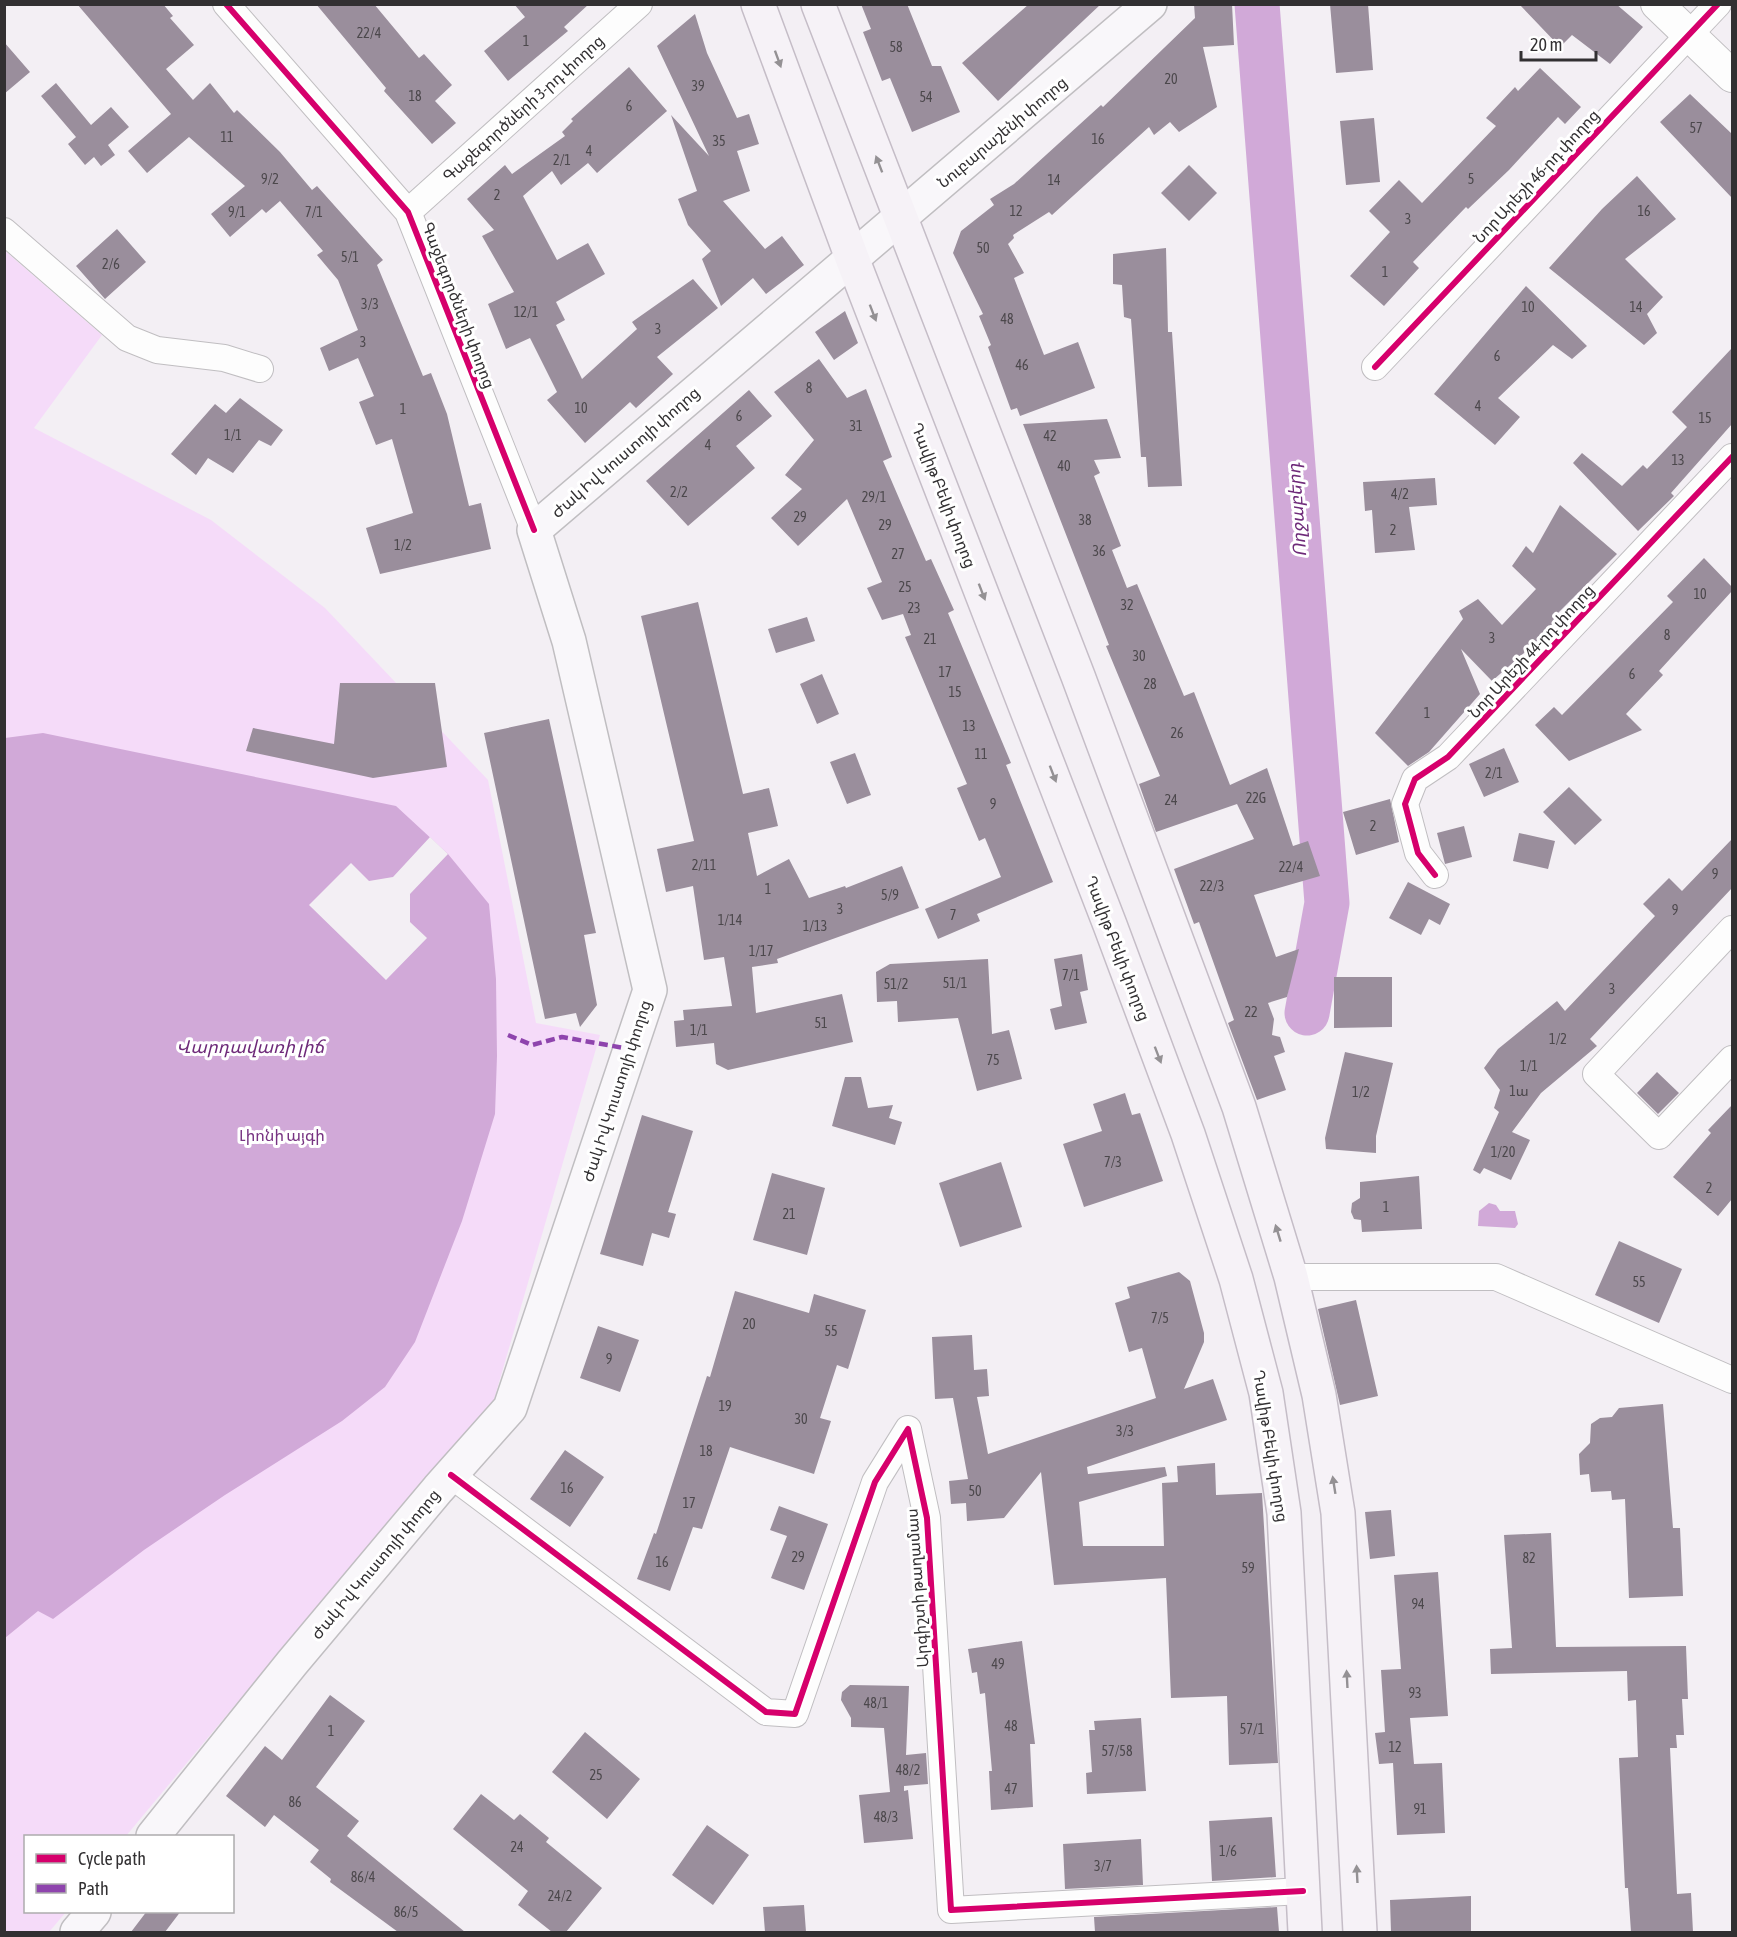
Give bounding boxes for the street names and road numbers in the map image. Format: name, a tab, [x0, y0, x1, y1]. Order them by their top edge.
street label: Գաջեգործների 3-րդ փողոց	[439, 31, 608, 186]
street label: Նուբարաշենի փողոց	[934, 73, 1071, 192]
street label: Նոր Արեշի 46-րդ փողոց	[1469, 106, 1603, 247]
street label: Գաջեգործների փողոց	[418, 219, 499, 391]
street label: Ժակ Իվ Կուստոյի փողոց	[547, 383, 703, 522]
street label: Դավիթ Բեկի փողոց	[907, 420, 980, 571]
street label: Նոր Արեշի 44-րդ փողոց	[1464, 581, 1598, 722]
street label: Դավիթ Բեկի փողոց	[1081, 873, 1154, 1024]
street label: Ժակ Իվ Կուստոյի փողոց	[578, 998, 655, 1185]
street label: Դավիթ Բեկի փողոց	[1249, 1368, 1292, 1524]
street label: Ժակ Իվ Կուստոյի փողոց	[307, 1485, 444, 1643]
street label: Արգիշտի թաղամաս	[902, 1508, 933, 1668]

